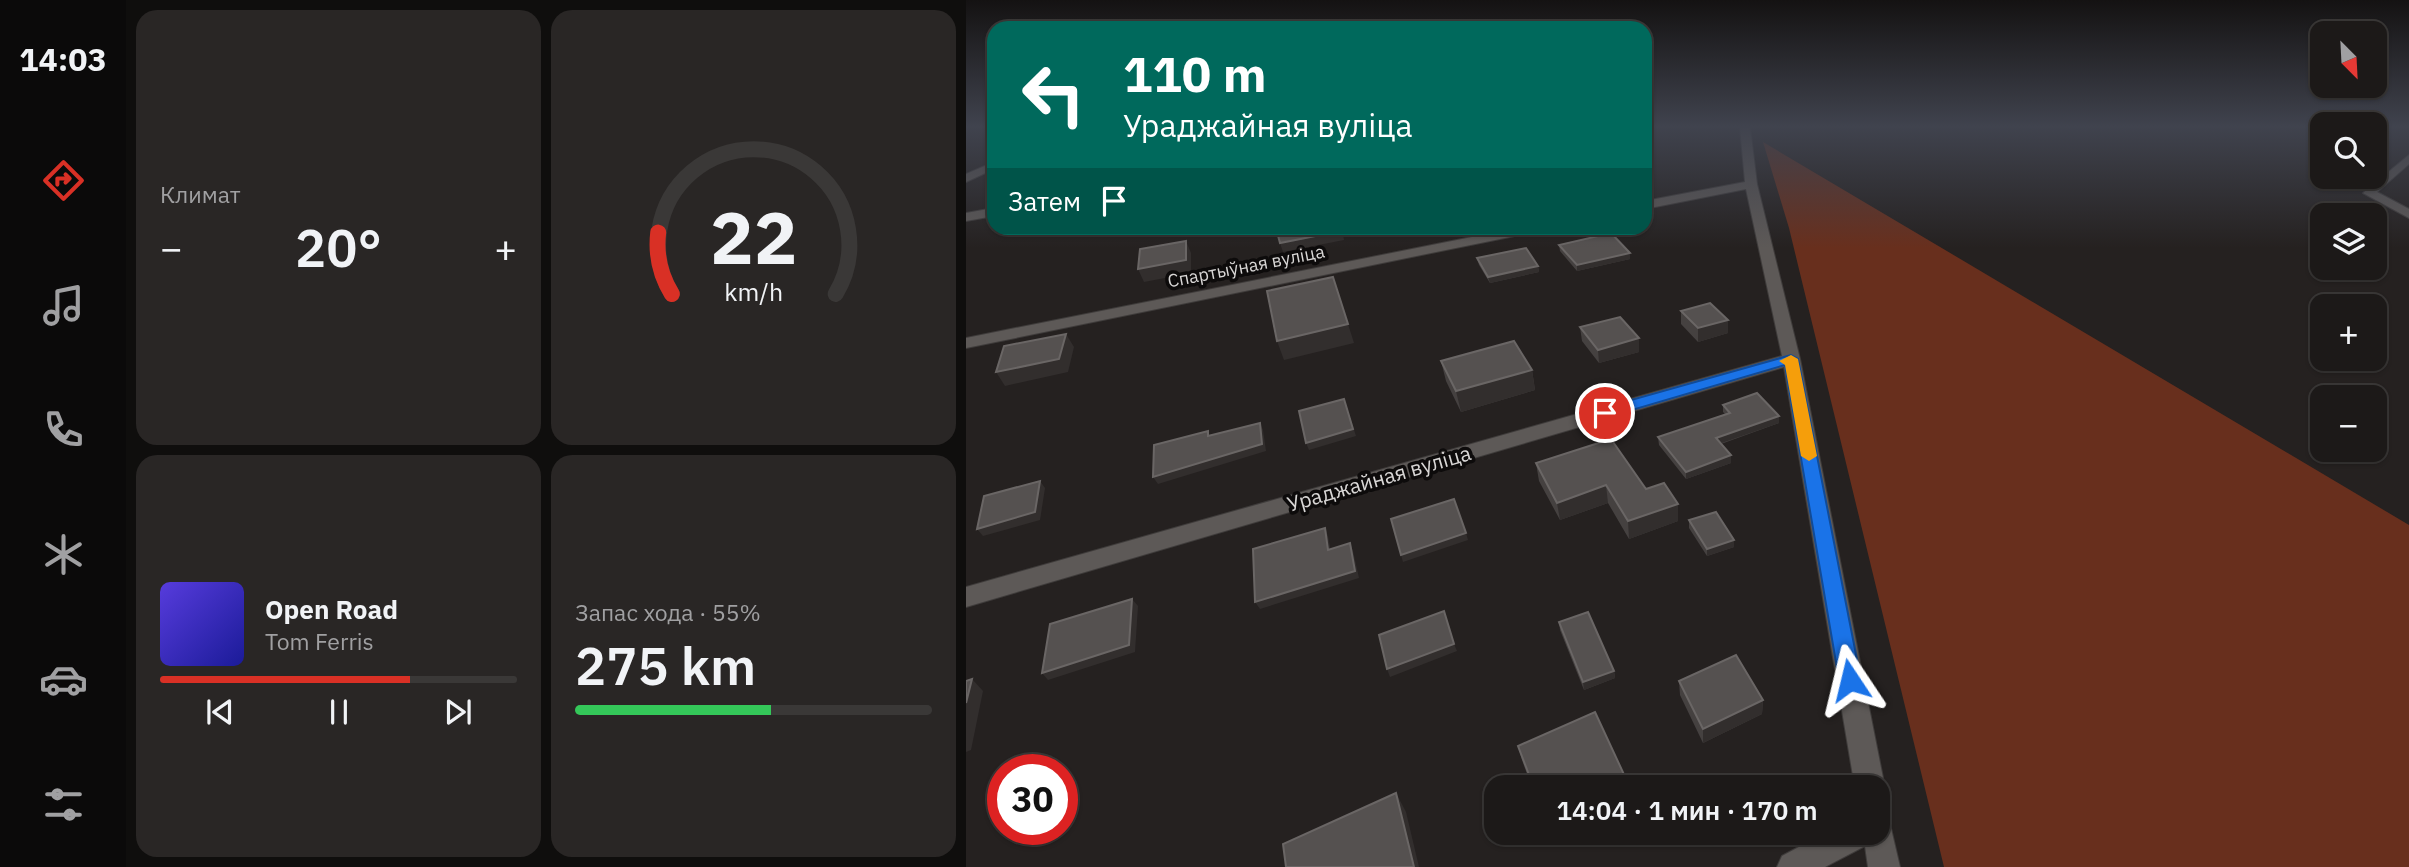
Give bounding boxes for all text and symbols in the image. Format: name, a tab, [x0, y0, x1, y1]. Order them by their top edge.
north arrow	[2310, 21, 2387, 98]
map controls	[2310, 21, 2387, 462]
text: 14:03	[19, 38, 107, 80]
text: 110 m	[1123, 42, 1267, 105]
icon: left	[1008, 49, 1099, 140]
text: Ураджайная вуліца	[1123, 104, 1413, 146]
button: search	[2310, 112, 2387, 189]
icon: directions	[39, 156, 88, 205]
text: Климат	[160, 179, 241, 209]
icon: arrive	[1095, 182, 1133, 220]
text: Затем	[1008, 184, 1081, 218]
text: 22	[710, 189, 797, 284]
button: layers	[2310, 203, 2387, 280]
text: 20°	[295, 214, 382, 281]
text: −	[160, 223, 183, 272]
text: +	[494, 223, 517, 272]
street label: Спартыўная вуліца	[1165, 239, 1327, 293]
text: km/h	[724, 274, 783, 307]
icon: music	[39, 281, 88, 330]
button: +	[2310, 294, 2387, 371]
pin	[1575, 383, 1635, 443]
button: −	[2310, 385, 2387, 462]
icon: arrive	[1586, 394, 1624, 432]
icon: phone	[39, 405, 88, 454]
street label: Ураджайная вуліца	[1284, 438, 1474, 518]
icon: climate	[39, 530, 88, 579]
text: Open Road	[265, 592, 398, 626]
text: Запас хода · 55%	[575, 597, 761, 627]
text: Tom Ferris	[265, 626, 374, 656]
text: 275 km	[575, 632, 756, 699]
position arrow	[1813, 643, 1887, 717]
icon: car	[39, 655, 88, 704]
icon: previous	[201, 693, 239, 731]
icon: pause	[320, 693, 358, 731]
icon: next	[439, 693, 477, 731]
speed limit sign: 30	[987, 754, 1078, 845]
icon: filters	[39, 780, 88, 829]
text: 14:04 · 1 мин · 170 m	[1556, 793, 1818, 827]

